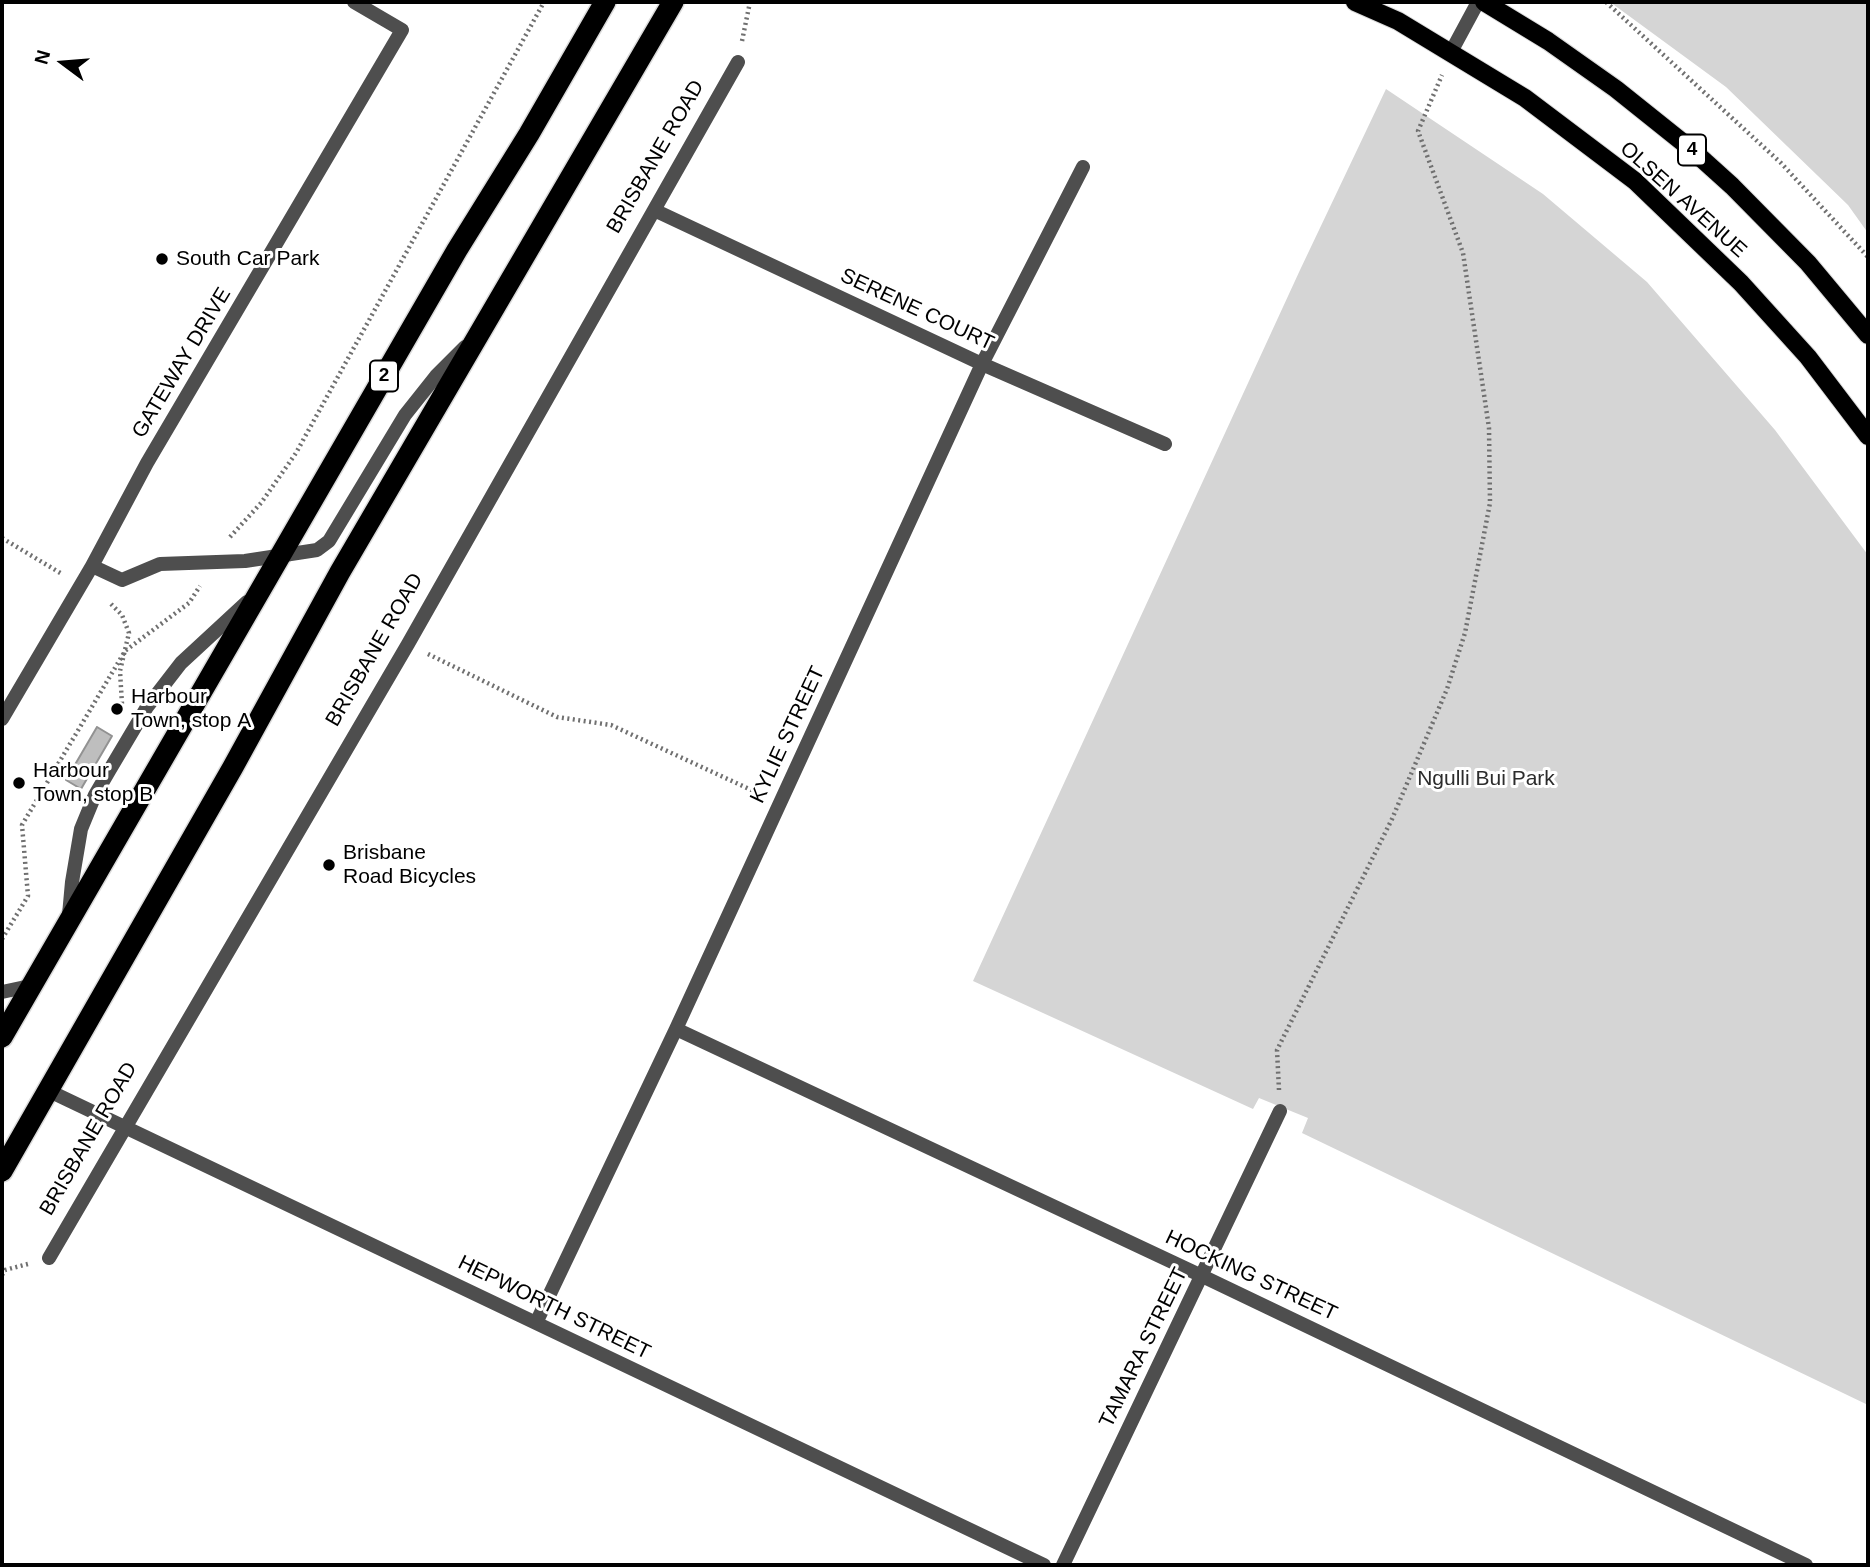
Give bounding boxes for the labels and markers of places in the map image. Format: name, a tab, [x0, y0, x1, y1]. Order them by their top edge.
place label: South Car Park	[176, 246, 320, 272]
marker: South Car Park	[154, 251, 170, 267]
place label: Harbour Town, stop A	[131, 684, 251, 734]
marker: Harbour Town, stop A	[109, 701, 125, 717]
place label: Harbour Town, stop B	[33, 758, 153, 808]
marker: Harbour Town, stop B	[11, 775, 27, 791]
place label: Brisbane Road Bicycles	[343, 840, 476, 890]
marker: Brisbane Road Bicycles	[321, 857, 337, 873]

